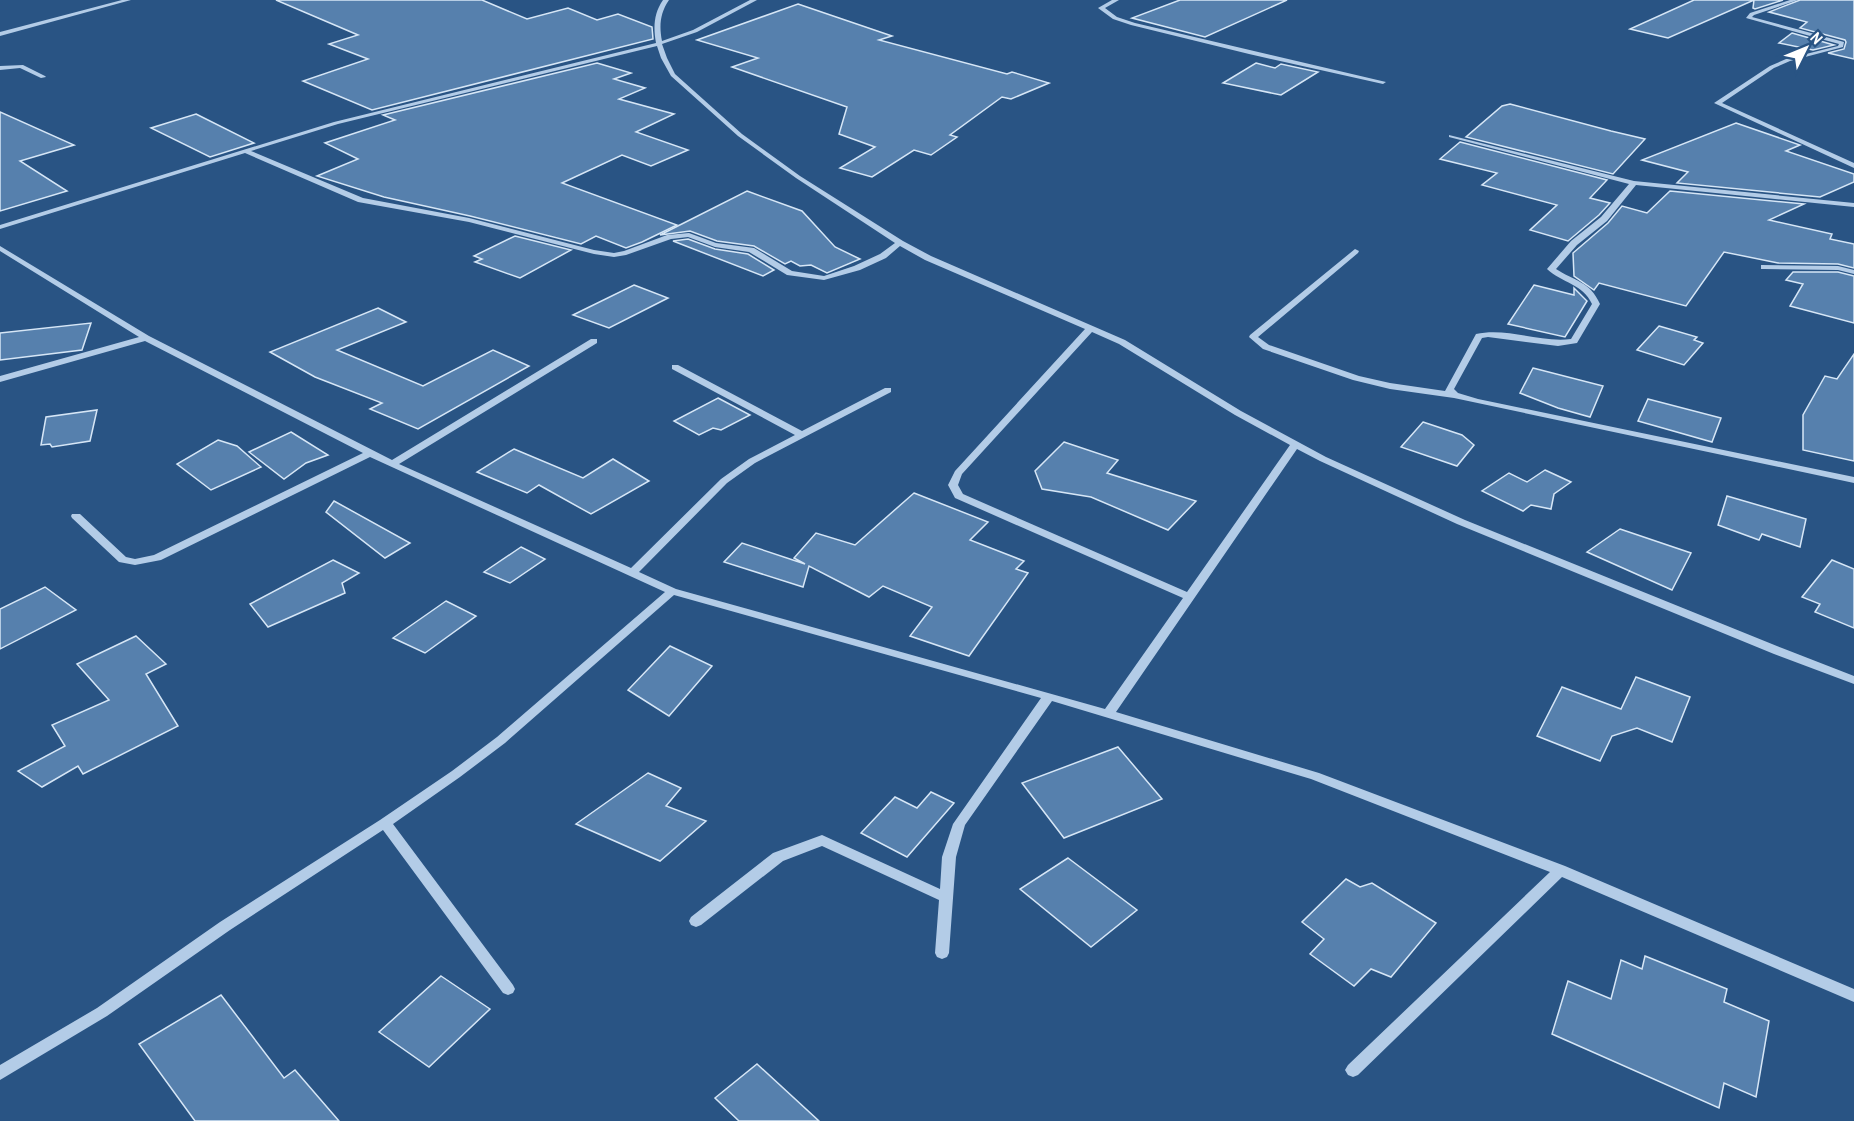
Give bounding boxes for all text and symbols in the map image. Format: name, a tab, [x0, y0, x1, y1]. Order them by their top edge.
north arrow	[1776, 18, 1836, 78]
text: N	[1806, 27, 1828, 49]

